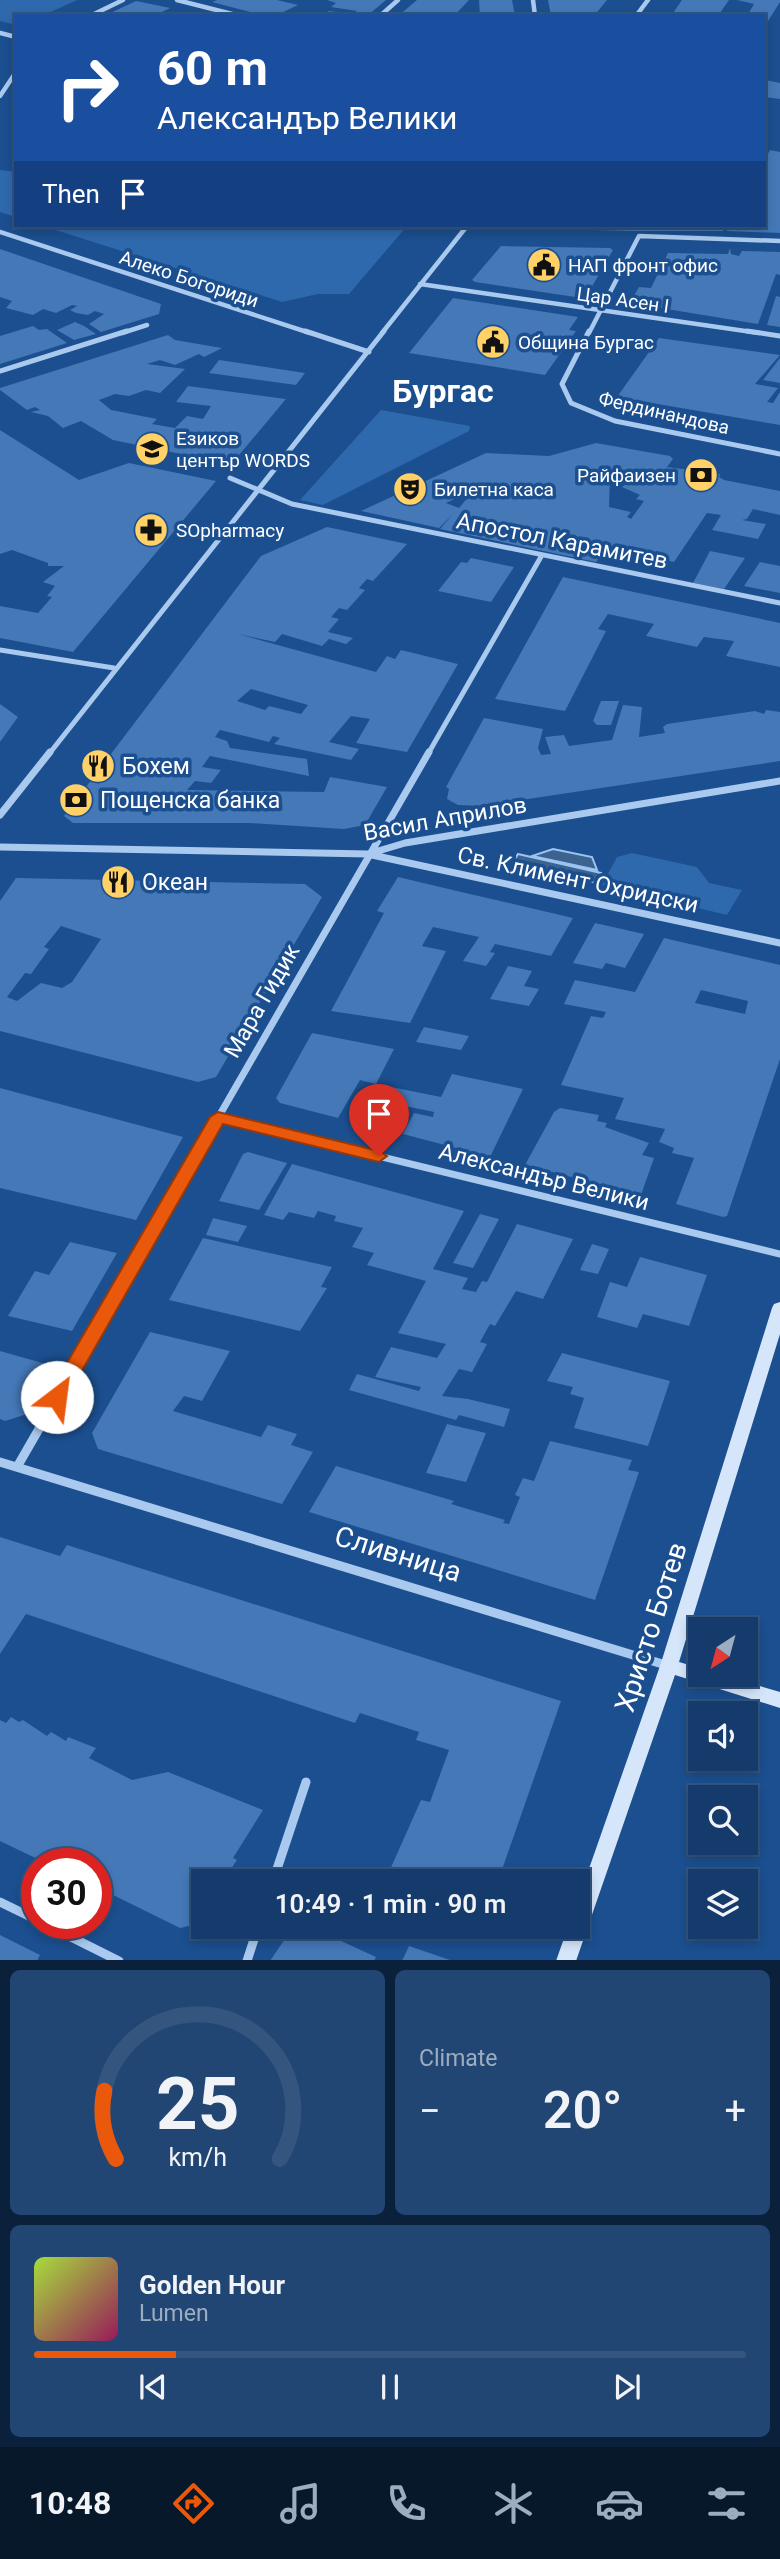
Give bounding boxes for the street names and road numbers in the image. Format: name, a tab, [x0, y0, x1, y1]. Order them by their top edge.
street label: Алеко Богориди	[117, 246, 261, 312]
street label: Цар Асен I	[575, 282, 671, 318]
street label: Фердинандова	[596, 387, 732, 439]
street label: Апостол Карамитев	[454, 507, 670, 575]
street label: Васил Априлов	[361, 791, 529, 847]
street label: Св. Климент Охридски	[455, 841, 701, 919]
street label: Мара Гидик	[219, 939, 306, 1063]
street label: Александър Велики	[436, 1138, 652, 1216]
street label: Сливница	[331, 1519, 465, 1589]
street label: Христо Ботев	[608, 1538, 694, 1716]

